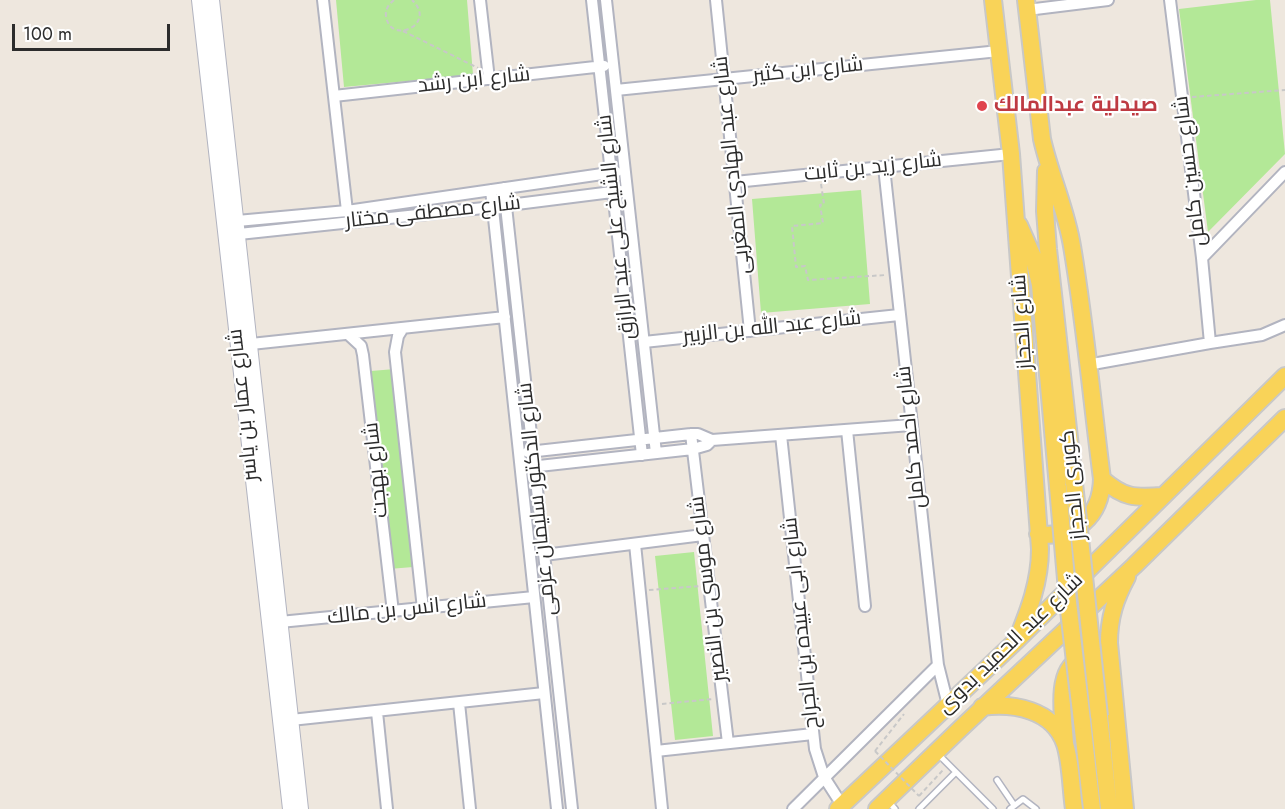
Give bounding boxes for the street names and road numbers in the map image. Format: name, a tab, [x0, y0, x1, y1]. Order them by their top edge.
street label: شارع ابن كثير	[751, 53, 865, 89]
street label: شارع عبد الهادى المغربى	[709, 55, 757, 275]
street label: شارع ابن رشد	[416, 63, 532, 99]
street label: شارع حسين كامل	[1169, 94, 1213, 248]
street label: شارع الشيخ على عبد الرازق	[593, 113, 641, 341]
street label: شارع زيد بن ثابت	[803, 148, 943, 188]
street label: شارع مصطفى مختار	[344, 191, 522, 235]
street label: شارع الحجاز	[1007, 274, 1039, 370]
street label: شارع عبد الله بن الزبير	[681, 306, 863, 350]
street label: شارع عمار بن ياسر	[223, 327, 265, 483]
street label: شارع احمد كامل	[892, 364, 932, 510]
street label: شارع الدكتور سليمان عزمى	[513, 381, 563, 617]
street label: شارع بهجت	[359, 421, 395, 519]
street label: كوبرى الحجاز	[1056, 429, 1092, 541]
street label: شارع موسى بن النصير	[685, 494, 733, 684]
street label: شارع ابى عبيده بن الجراح	[778, 516, 826, 730]
street label: شارع عبد الحميد بدوى	[933, 568, 1089, 720]
street label: شارع انس بن مالك	[326, 589, 488, 631]

